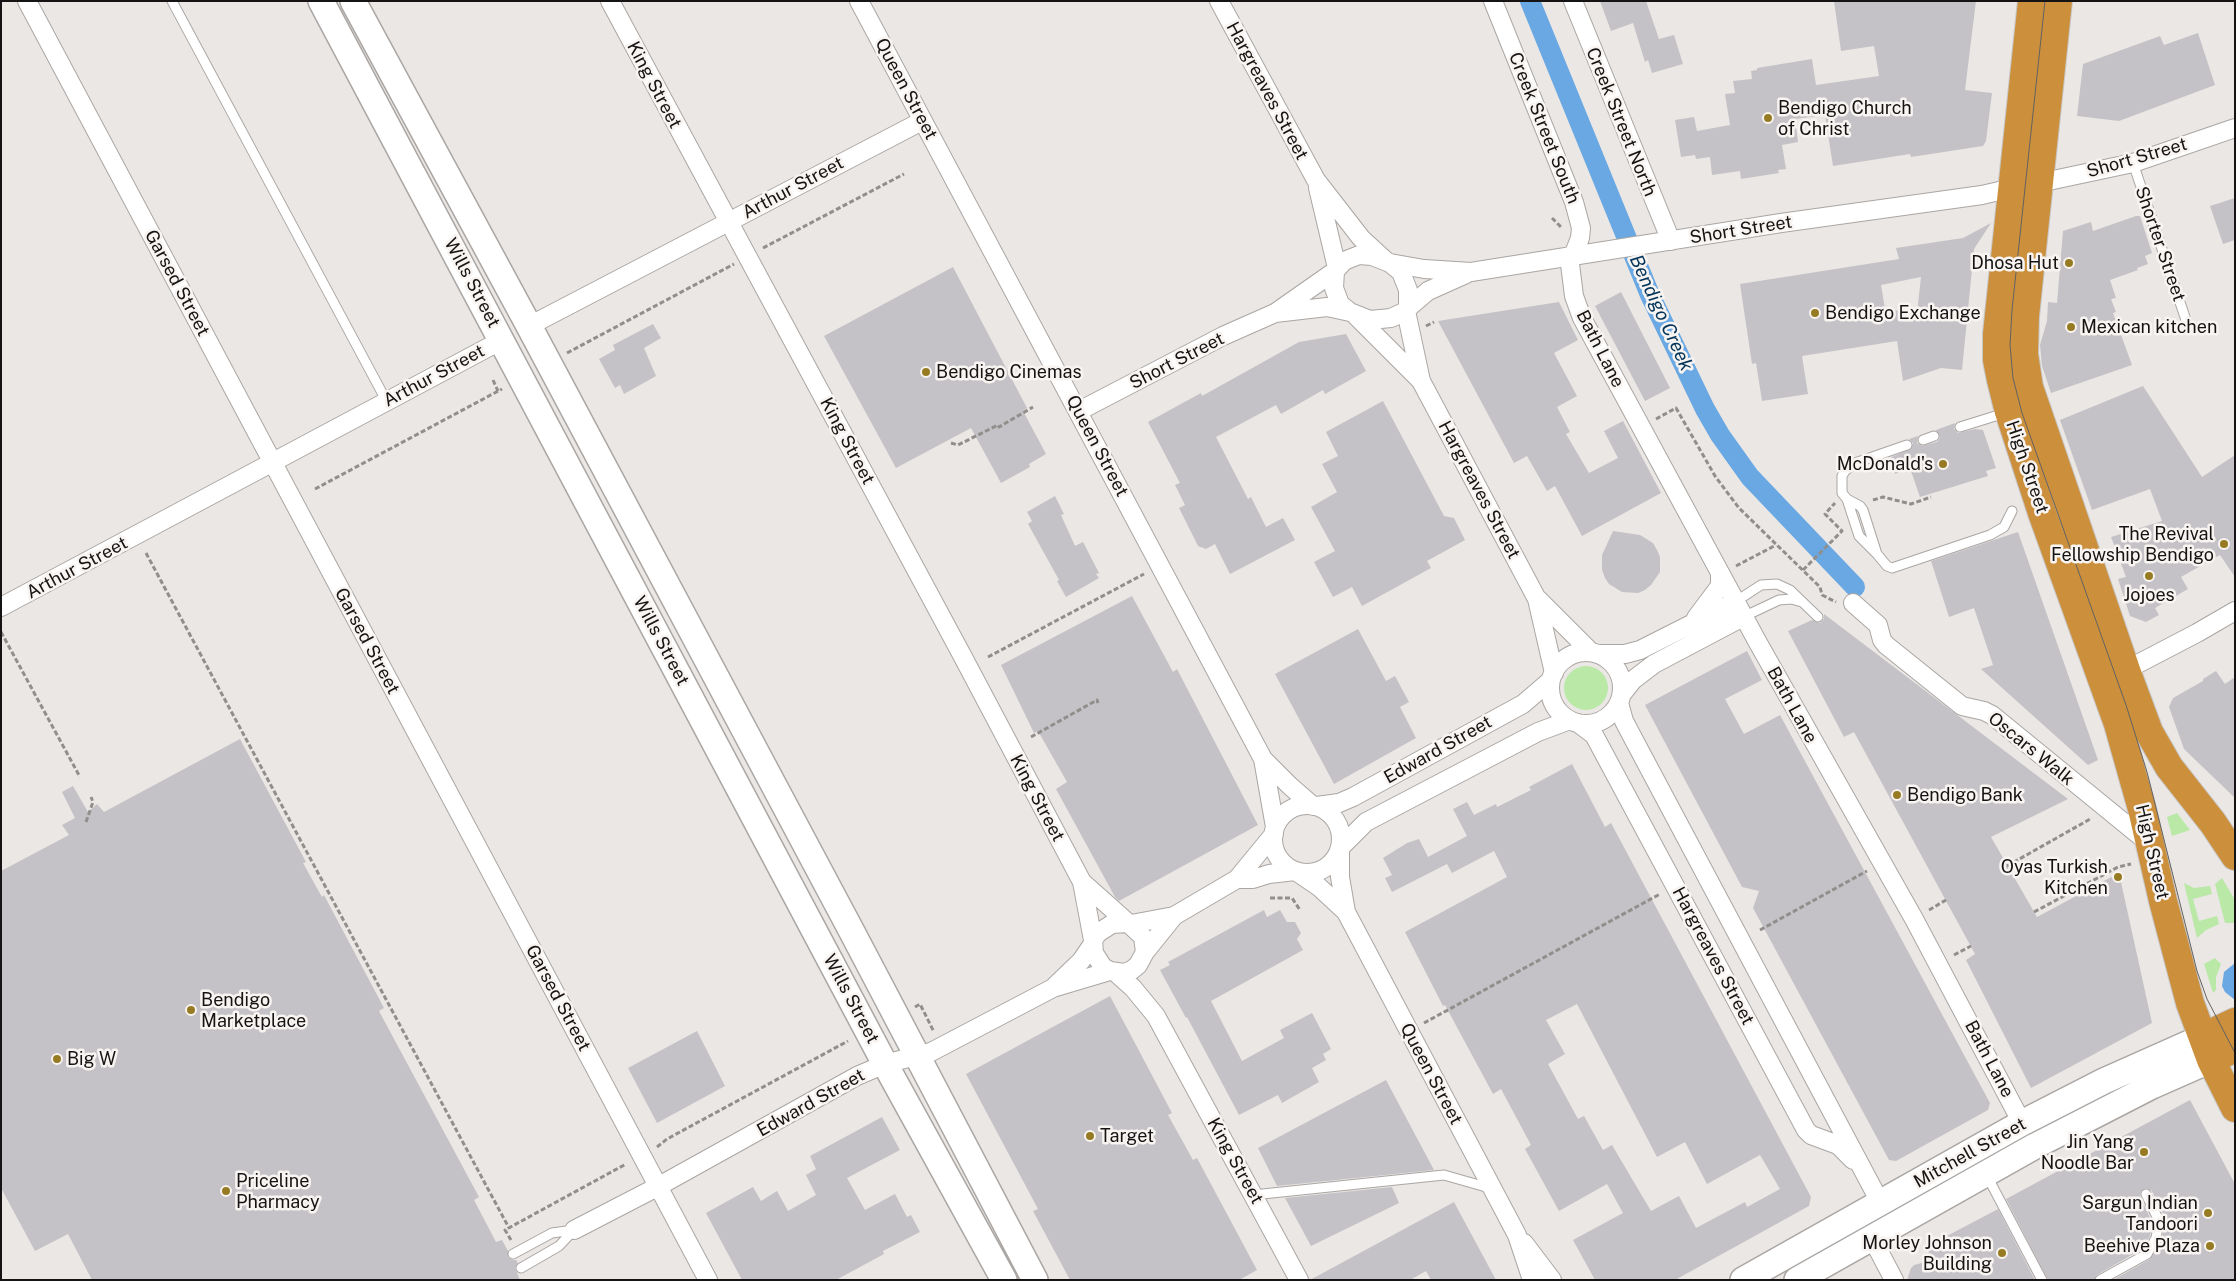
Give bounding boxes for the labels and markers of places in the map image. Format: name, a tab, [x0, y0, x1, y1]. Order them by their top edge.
place label: Bendigo Church of Christ	[1778, 97, 1912, 140]
marker: Bendigo Church of Christ	[1762, 112, 1774, 124]
place label: Dhosa Hut	[1971, 252, 2059, 274]
marker: Dhosa Hut	[2063, 257, 2075, 269]
place label: Bendigo Exchange	[1825, 302, 1981, 324]
marker: Bendigo Exchange	[1809, 307, 1821, 319]
place label: Mexican kitchen	[2081, 316, 2217, 338]
marker: Mexican kitchen	[2065, 321, 2077, 333]
place label: Bendigo Cinemas	[936, 361, 1082, 383]
marker: Bendigo Cinemas	[920, 366, 932, 378]
place label: McDonald's	[1837, 453, 1933, 475]
marker: McDonald's	[1937, 458, 1949, 470]
place label: The Revival Fellowship Bendigo	[2051, 523, 2214, 566]
marker: The Revival Fellowship Bendigo	[2218, 538, 2230, 550]
marker: Jojoes	[2143, 570, 2155, 582]
place label: Jojoes	[2123, 584, 2175, 606]
place label: Bendigo Bank	[1907, 784, 2023, 806]
marker: Bendigo Bank	[1891, 789, 1903, 801]
place label: Oyas Turkish Kitchen	[2001, 856, 2108, 899]
marker: Oyas Turkish Kitchen	[2112, 871, 2124, 883]
place label: Bendigo Marketplace	[201, 989, 306, 1032]
marker: Bendigo Marketplace	[185, 1004, 197, 1016]
place label: Big W	[67, 1048, 116, 1070]
marker: Big W	[51, 1053, 63, 1065]
place label: Target	[1100, 1125, 1154, 1147]
marker: Target	[1084, 1130, 1096, 1142]
place label: Jin Yang Noodle Bar	[2041, 1131, 2134, 1174]
marker: Jin Yang Noodle Bar	[2138, 1146, 2150, 1158]
place label: Priceline Pharmacy	[236, 1170, 320, 1212]
marker: Priceline Pharmacy	[220, 1185, 232, 1197]
place label: Sargun Indian Tandoori	[2082, 1192, 2198, 1234]
marker: Sargun Indian Tandoori	[2202, 1207, 2214, 1219]
place label: Morley Johnson Building	[1862, 1232, 1992, 1274]
place label: Beehive Plaza	[2084, 1235, 2200, 1257]
marker: Beehive Plaza	[2204, 1240, 2216, 1252]
marker: Morley Johnson Building	[1996, 1247, 2008, 1259]

